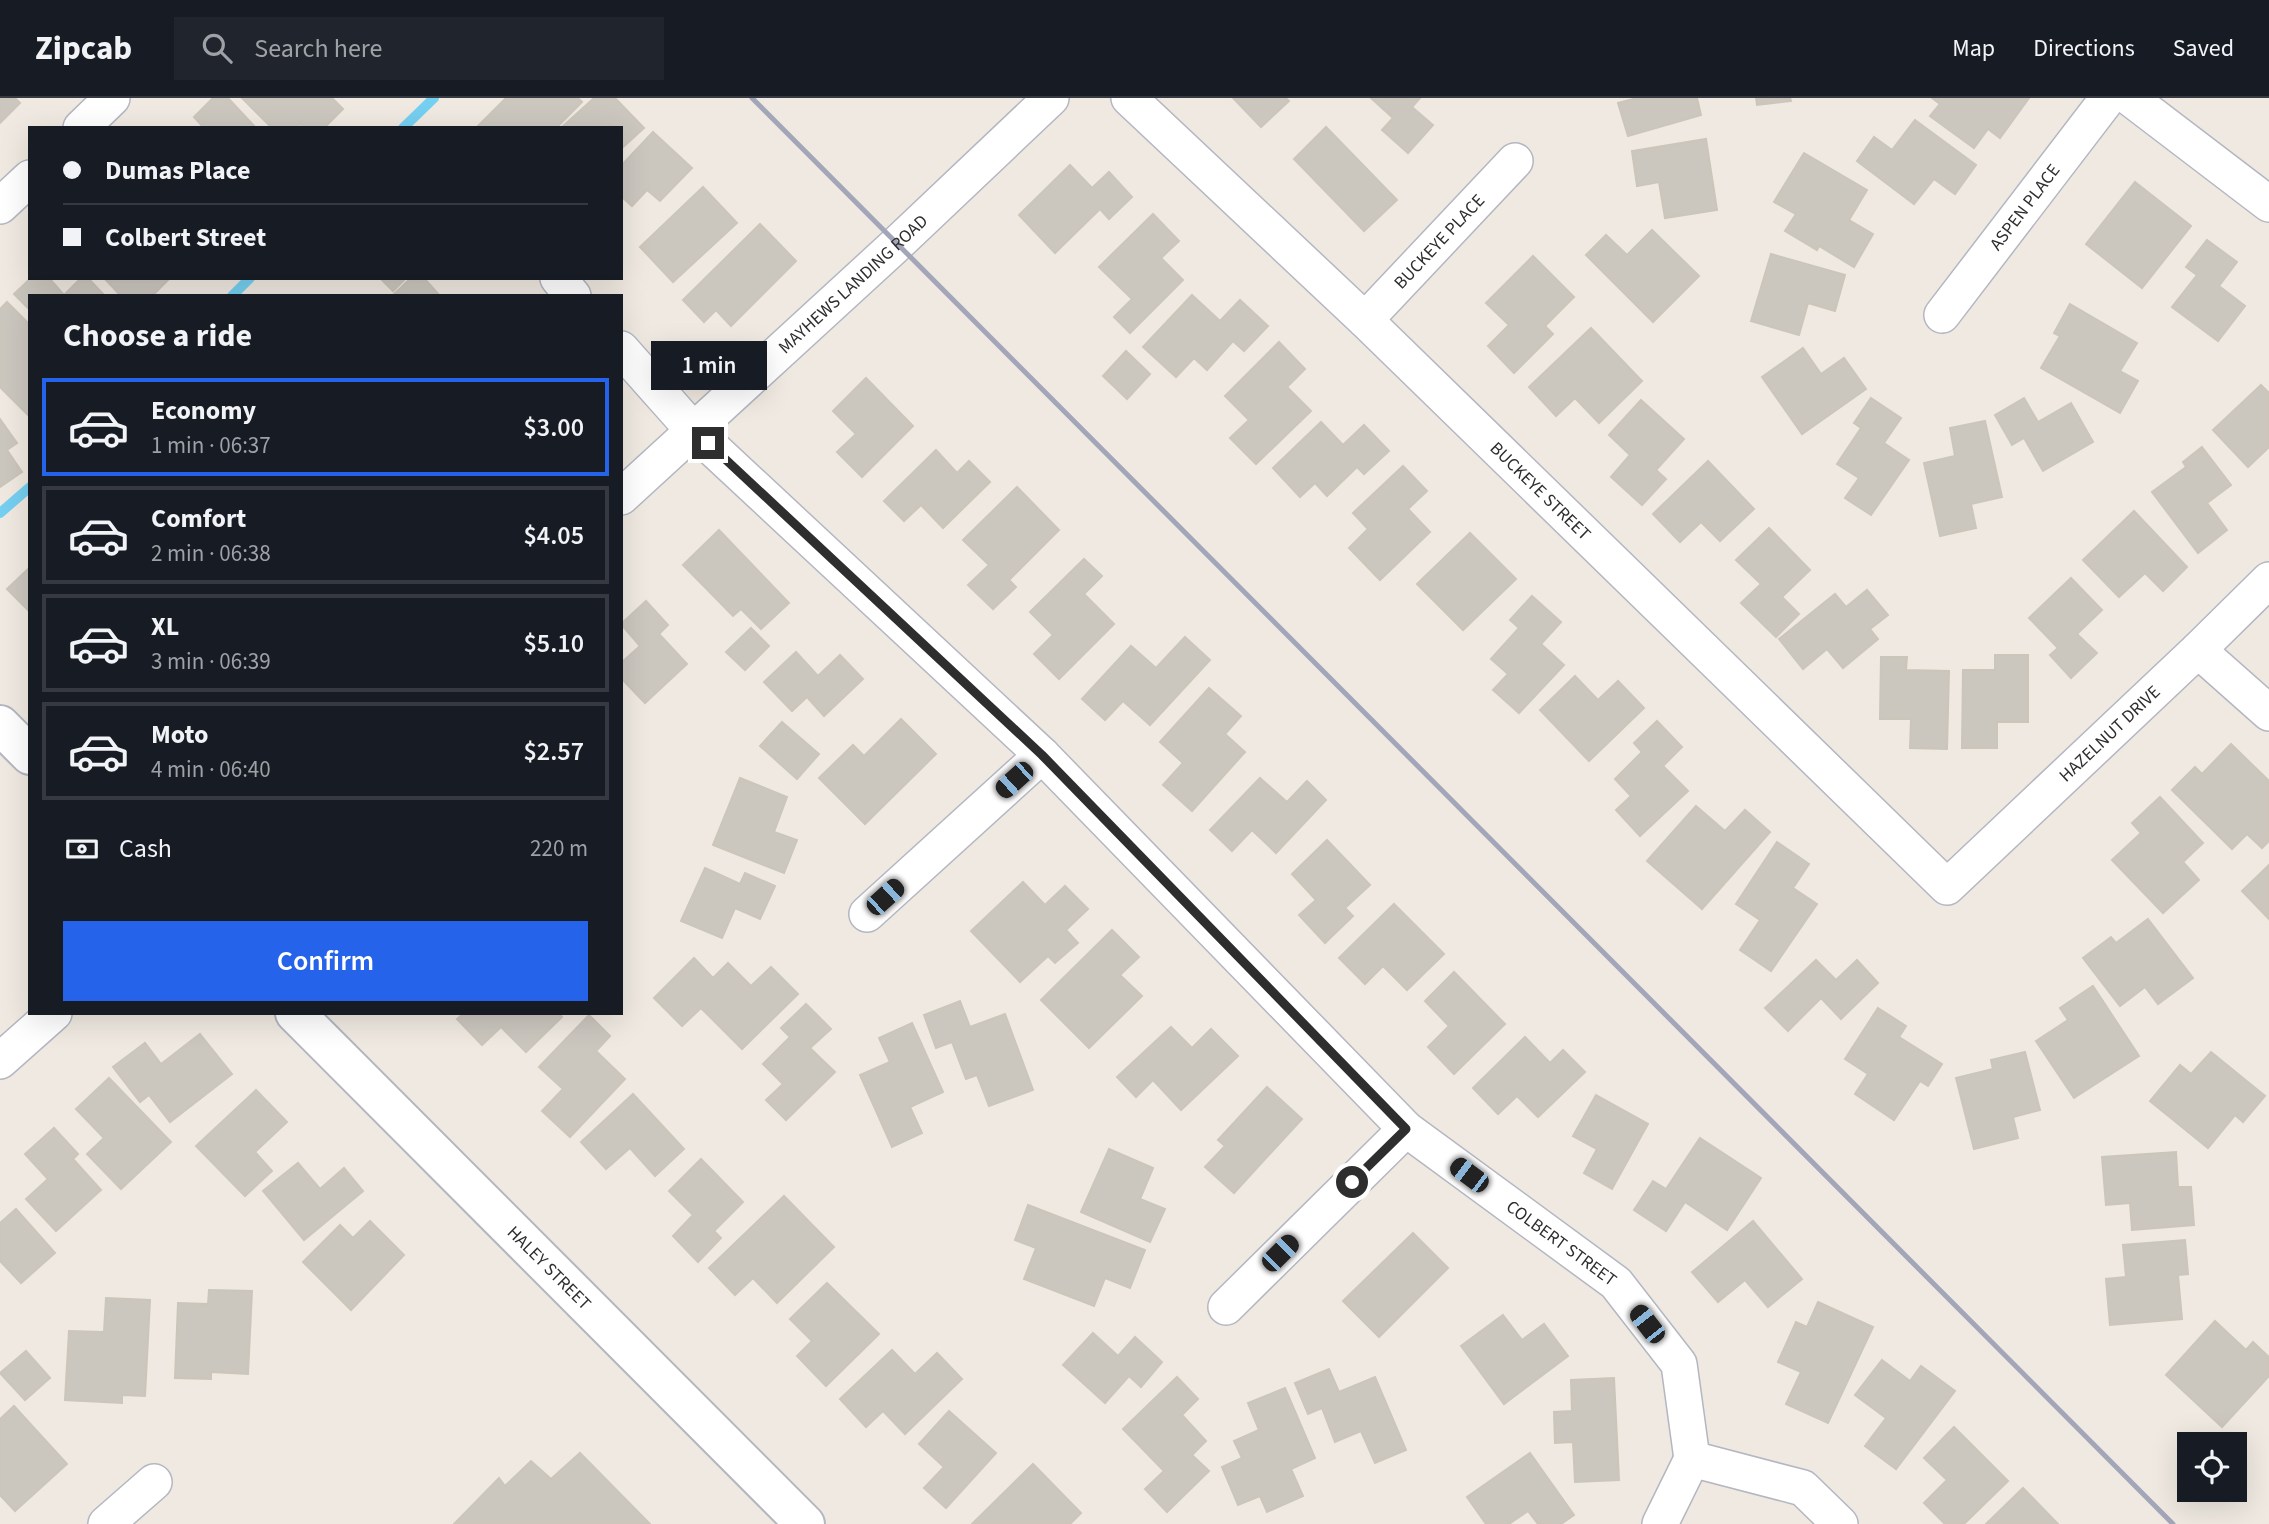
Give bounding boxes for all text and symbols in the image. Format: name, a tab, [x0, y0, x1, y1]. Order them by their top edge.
search box	[174, 17, 664, 80]
text: Zipcab	[35, 25, 132, 72]
icon: search	[198, 29, 236, 67]
text: Search here	[254, 30, 382, 67]
text: Map	[1952, 31, 1995, 66]
text: Directions	[2033, 31, 2135, 66]
text: Saved	[2173, 31, 2234, 66]
text: Dumas Place	[105, 152, 251, 189]
street label: ASPEN PLACE	[1984, 159, 2066, 256]
street label: BUCKEYE PLACE	[1388, 189, 1491, 295]
street label: MAYHEWS LANDING ROAD	[773, 209, 934, 360]
text: Colbert Street	[105, 219, 266, 256]
text: Choose a ride	[63, 313, 252, 359]
callout: 1 min	[650, 342, 766, 390]
text: 1 min	[682, 349, 736, 382]
text: Economy	[151, 392, 256, 429]
icon: car	[67, 396, 130, 459]
text: $3.00	[523, 409, 584, 446]
route end	[692, 427, 724, 459]
text: 1 min · 06:37	[151, 429, 271, 462]
street label: BUCKEYE STREET	[1484, 436, 1596, 547]
text: Comfort	[151, 500, 246, 537]
icon: car	[67, 504, 130, 567]
text: $4.05	[523, 517, 584, 554]
text: 2 min · 06:38	[151, 537, 271, 570]
text: XL	[151, 608, 179, 645]
icon: car	[67, 612, 130, 675]
text: $5.10	[523, 625, 584, 662]
text: 3 min · 06:39	[151, 645, 271, 678]
street label: HAZELNUT DRIVE	[2054, 680, 2166, 788]
text: Moto	[151, 716, 208, 753]
icon: car	[67, 720, 130, 783]
text: $2.57	[523, 733, 584, 770]
text: 4 min · 06:40	[151, 753, 271, 786]
car	[992, 758, 1037, 802]
icon: cash	[63, 830, 101, 868]
text: Cash	[119, 830, 172, 867]
text: 220 m	[530, 832, 588, 865]
car	[863, 875, 908, 919]
button: Confirm	[63, 921, 588, 1001]
car	[1446, 1154, 1493, 1196]
route start	[1336, 1166, 1368, 1198]
street label: COLBERT STREET	[1501, 1194, 1622, 1293]
street label: HALEY STREET	[501, 1220, 597, 1316]
car	[1258, 1231, 1303, 1275]
car	[1626, 1301, 1669, 1347]
map controls	[2177, 1432, 2247, 1502]
button: locate	[2177, 1432, 2247, 1502]

